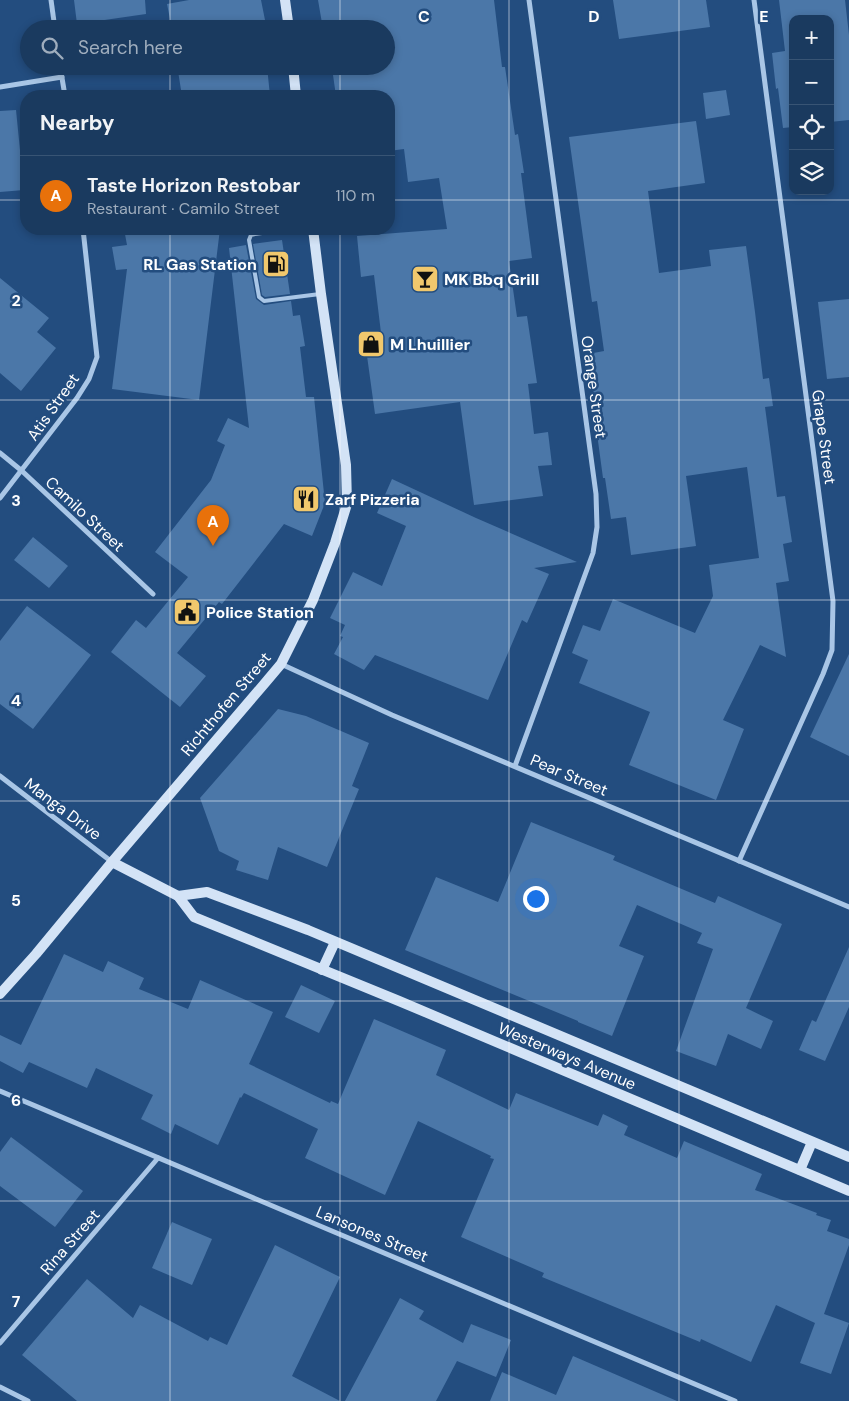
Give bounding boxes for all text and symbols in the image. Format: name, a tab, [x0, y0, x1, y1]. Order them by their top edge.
text: C	[418, 6, 430, 27]
text: D	[588, 6, 600, 27]
text: E	[759, 6, 769, 27]
map controls	[789, 15, 834, 195]
button: +	[789, 15, 834, 60]
search box	[20, 20, 395, 75]
icon: search	[38, 34, 66, 62]
text: Search here	[78, 35, 183, 60]
button: −	[789, 60, 834, 105]
button: locate	[789, 105, 834, 150]
text: Nearby	[40, 109, 114, 137]
button: layers	[789, 150, 834, 195]
text: Taste Horizon Restobar	[87, 173, 300, 198]
text: A	[50, 185, 62, 206]
text: 110 m	[336, 185, 375, 206]
text: Restaurant · Camilo Street	[87, 198, 280, 219]
fuel station icon: RL Gas Station	[261, 249, 291, 279]
place label: RL Gas Station	[143, 254, 257, 275]
bar icon: MK Bbq Grill	[410, 264, 440, 294]
place label: MK Bbq Grill	[444, 269, 539, 290]
text: 2	[11, 290, 21, 311]
shop icon: M Lhuillier	[356, 329, 386, 359]
place label: M Lhuillier	[390, 334, 471, 355]
street label: Orange Street	[576, 334, 612, 440]
street label: Atis Street	[22, 369, 84, 445]
street label: Grape Street	[807, 388, 841, 486]
street label: Camilo Street	[41, 472, 129, 556]
restaurant icon: Zarf Pizzeria	[291, 484, 321, 514]
place label: Zarf Pizzeria	[325, 489, 420, 510]
text: 3	[11, 490, 21, 511]
pin: A	[197, 505, 229, 546]
public building icon: Police Station	[172, 597, 202, 627]
place label: Police Station	[206, 602, 314, 623]
street label: Richthofen Street	[176, 648, 276, 760]
text: 4	[11, 690, 21, 711]
street label: Pear Street	[527, 749, 611, 801]
street label: Manga Drive	[20, 773, 106, 845]
your location	[523, 886, 549, 912]
text: 5	[11, 890, 21, 911]
street label: Westerways Avenue	[495, 1017, 639, 1095]
text: 6	[11, 1090, 21, 1111]
street label: Lansones Street	[313, 1201, 431, 1267]
street label: Rina Street	[36, 1205, 104, 1279]
text: 7	[12, 1291, 21, 1312]

